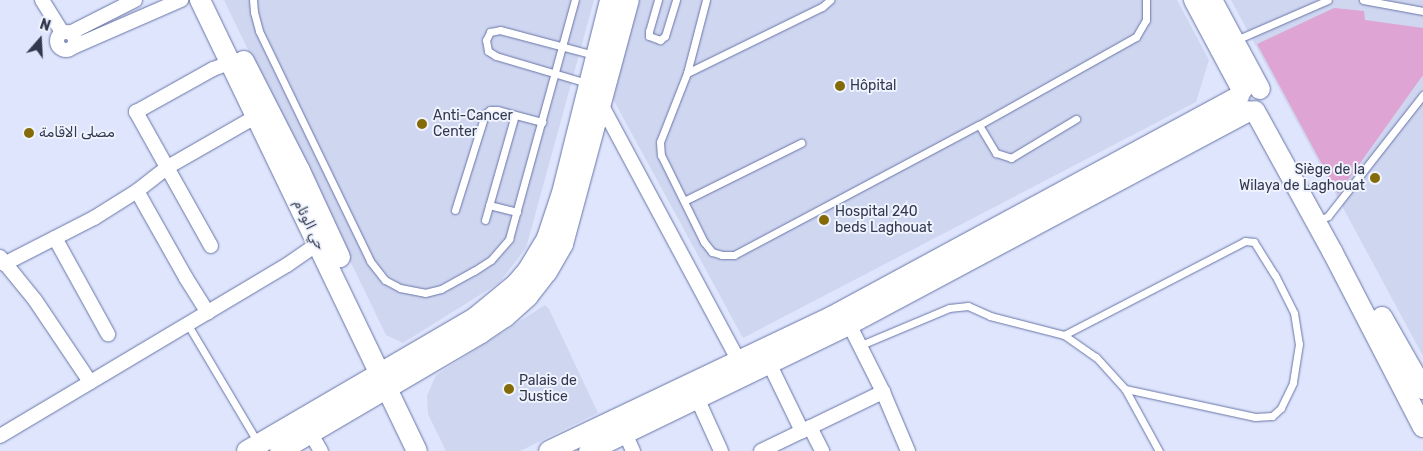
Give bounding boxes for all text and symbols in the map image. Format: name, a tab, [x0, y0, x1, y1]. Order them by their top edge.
north arrow	[15, 15, 65, 65]
text: N	[38, 16, 53, 35]
place label: Hôpital	[850, 78, 896, 94]
marker: Hôpital	[834, 80, 846, 92]
place label: Anti-Cancer Center	[433, 108, 513, 140]
marker: Anti-Cancer Center	[415, 117, 429, 131]
place label: مصلى الاقامة	[39, 125, 115, 141]
marker: مصلى الاقامة	[23, 127, 35, 139]
place label: Siège de la Wilaya de Laghouat	[1239, 162, 1365, 194]
marker: Siège de la Wilaya de Laghouat	[1369, 172, 1381, 184]
street label: حي الوئام	[290, 197, 328, 253]
place label: Hospital 240 beds Laghouat	[835, 204, 932, 236]
marker: Hospital 240 beds Laghouat	[817, 213, 831, 227]
place label: Palais de Justice	[519, 373, 577, 406]
marker: Palais de Justice	[503, 383, 515, 395]

